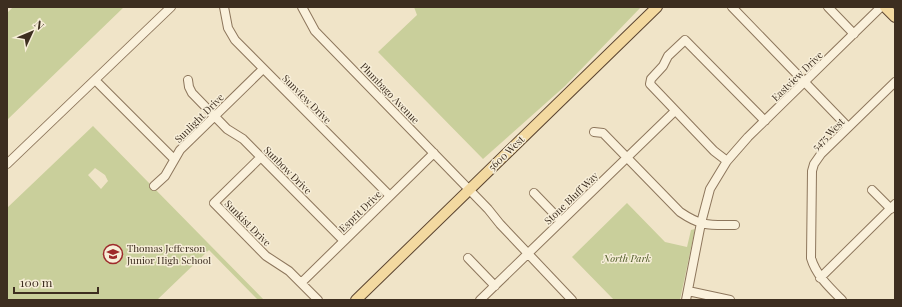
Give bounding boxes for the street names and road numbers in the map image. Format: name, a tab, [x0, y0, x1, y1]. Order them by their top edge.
street label: Eastview Drive	[768, 48, 826, 104]
street label: Plumbago Avenue	[357, 59, 423, 127]
street label: Sunview Drive	[279, 71, 335, 127]
street label: Sunlight Drive	[171, 90, 227, 146]
street label: 5475 West	[809, 114, 848, 153]
street label: 5600 West	[485, 132, 527, 174]
street label: Sunbow Drive	[261, 143, 315, 197]
street label: Stone Bluff Way	[541, 169, 601, 227]
street label: Esprit Drive	[336, 187, 384, 235]
street label: Sunkist Drive	[222, 197, 274, 249]

